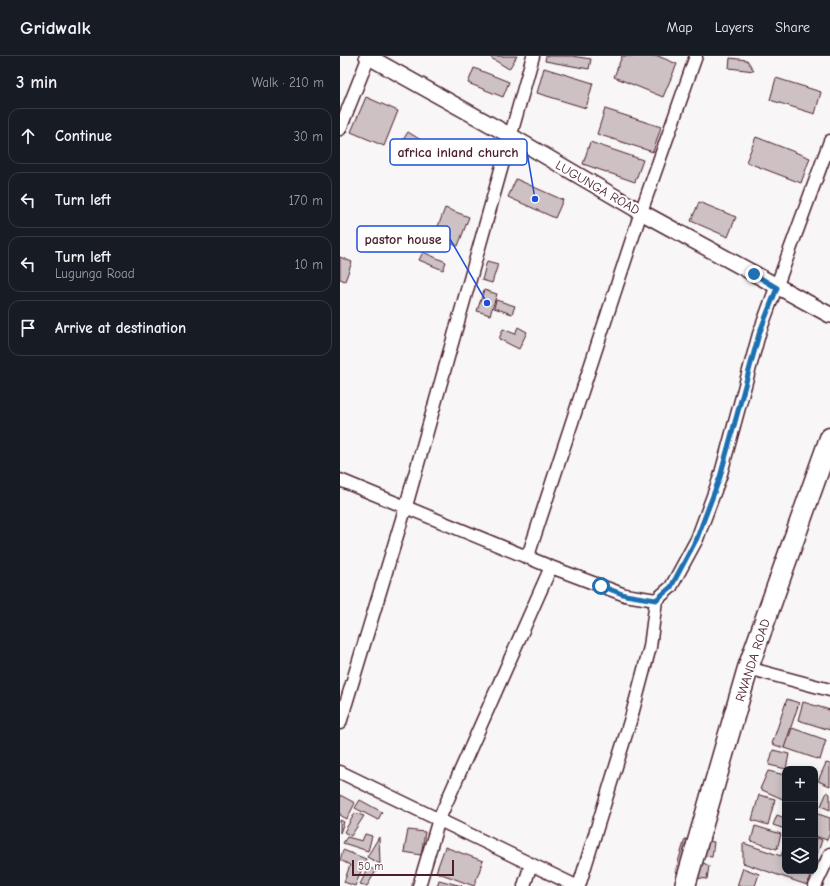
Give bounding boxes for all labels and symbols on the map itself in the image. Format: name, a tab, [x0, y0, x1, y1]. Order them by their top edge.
callout: africa inland church	[390, 139, 527, 165]
text: africa inland church	[397, 144, 519, 161]
street label: LUGUNGA ROAD	[553, 157, 643, 218]
callout: pastor house	[357, 226, 450, 252]
text: pastor house	[364, 231, 442, 248]
route end	[745, 265, 763, 283]
route start	[592, 577, 610, 595]
street label: RWANDA ROAD	[732, 617, 773, 704]
scale bar	[352, 858, 454, 877]

